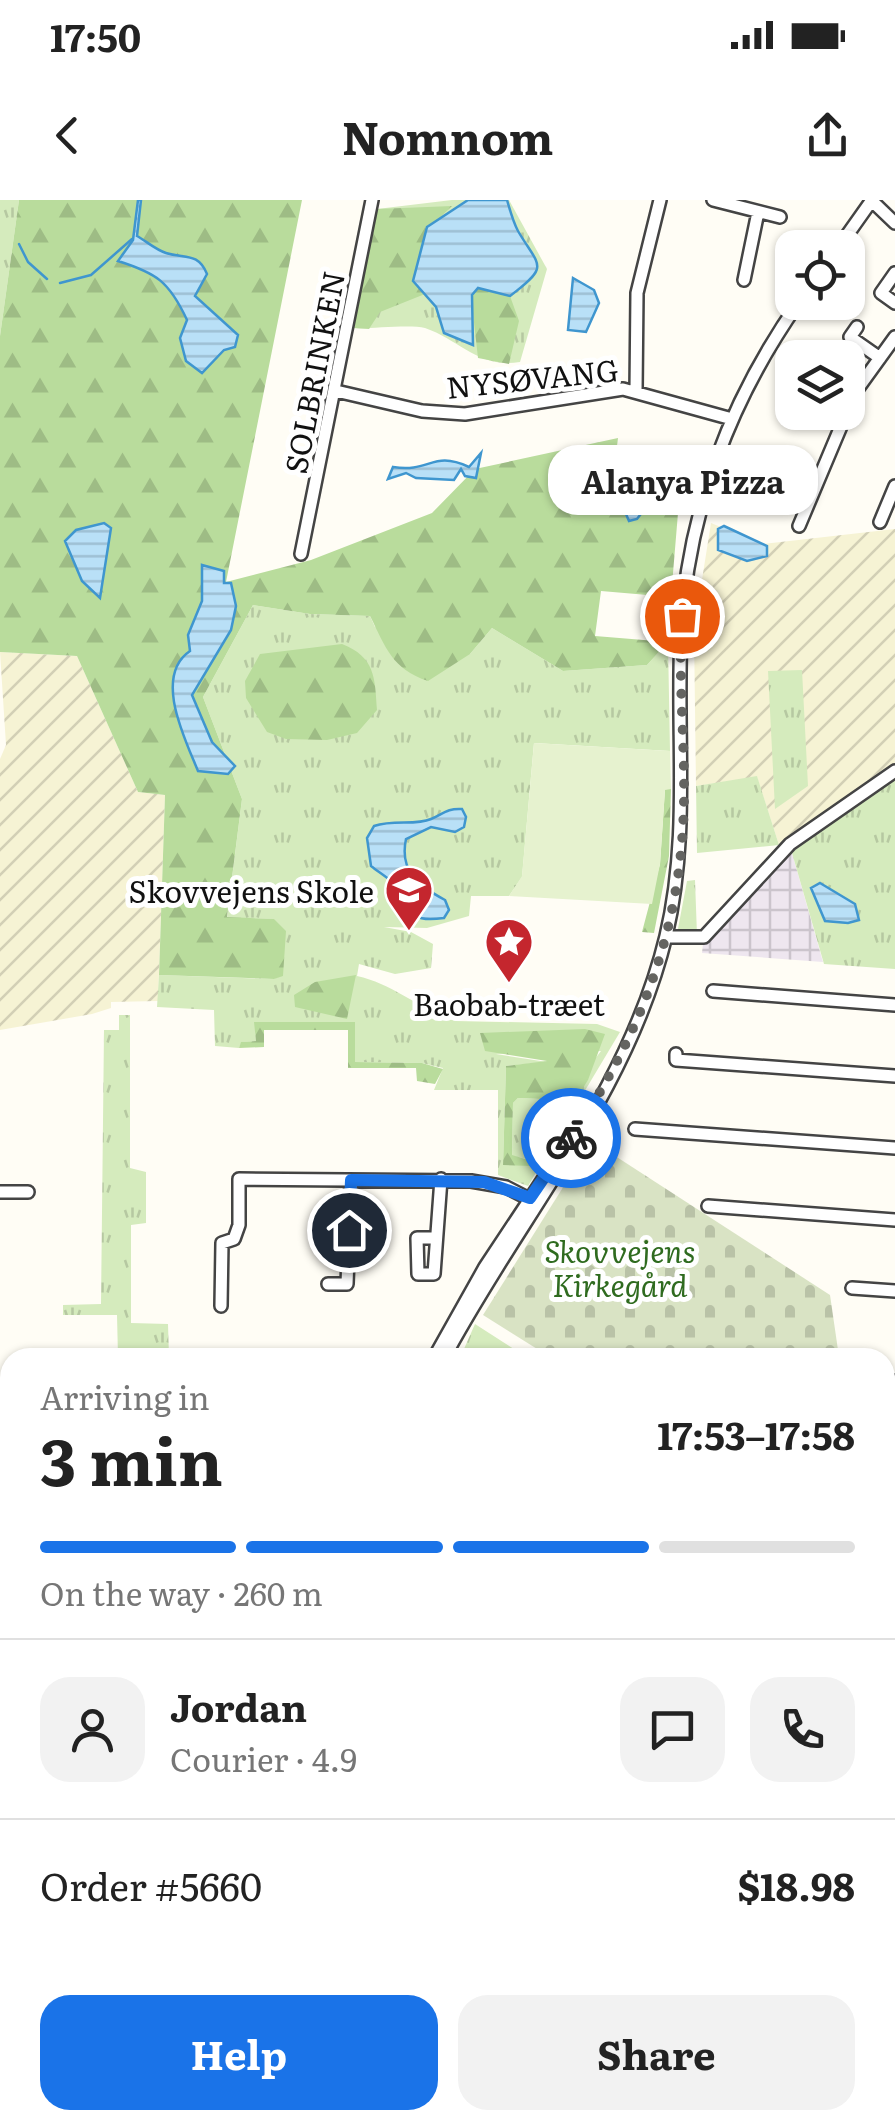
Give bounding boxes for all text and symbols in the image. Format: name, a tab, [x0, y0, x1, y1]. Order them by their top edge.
text: 17:50	[50, 7, 141, 64]
text: Nomnom	[342, 102, 553, 169]
icon: back	[40, 108, 95, 163]
icon: share	[800, 108, 855, 163]
map controls	[775, 230, 865, 430]
button: locate	[775, 230, 865, 320]
street label: SOLBRINKEN	[272, 267, 354, 477]
button: layers	[775, 340, 865, 430]
street label: NYSØVANG	[444, 346, 620, 408]
callout: Alanya Pizza	[547, 446, 817, 516]
text: Alanya Pizza	[581, 456, 785, 504]
pin	[640, 574, 725, 659]
icon: bag	[655, 589, 710, 644]
school or university icon: Skovvejens Skole	[383, 864, 435, 932]
place label: Skovvejens Skole	[129, 868, 374, 912]
place icon: Baobab-træet	[483, 916, 535, 984]
place label: Baobab-træet	[413, 981, 605, 1025]
courier	[521, 1088, 621, 1188]
icon: bike	[544, 1111, 599, 1166]
pin	[307, 1188, 392, 1273]
icon: home	[322, 1203, 377, 1258]
park label: Skovvejens Kirkegård	[544, 1228, 696, 1306]
text: Arriving in	[40, 1372, 210, 1420]
text: 17:53–17:58	[657, 1405, 855, 1462]
text: 3 min	[40, 1409, 223, 1506]
text: On the way · 260 m	[40, 1568, 323, 1616]
button: person	[40, 1677, 145, 1782]
text: Jordan	[170, 1677, 307, 1734]
button: chat	[620, 1677, 725, 1782]
button: phone	[750, 1677, 855, 1782]
text: Courier · 4.9	[170, 1734, 357, 1782]
text: Order #5660	[40, 1856, 262, 1913]
text: $18.98	[738, 1856, 855, 1913]
button: Help	[40, 1995, 438, 2110]
button: Share	[458, 1995, 855, 2110]

